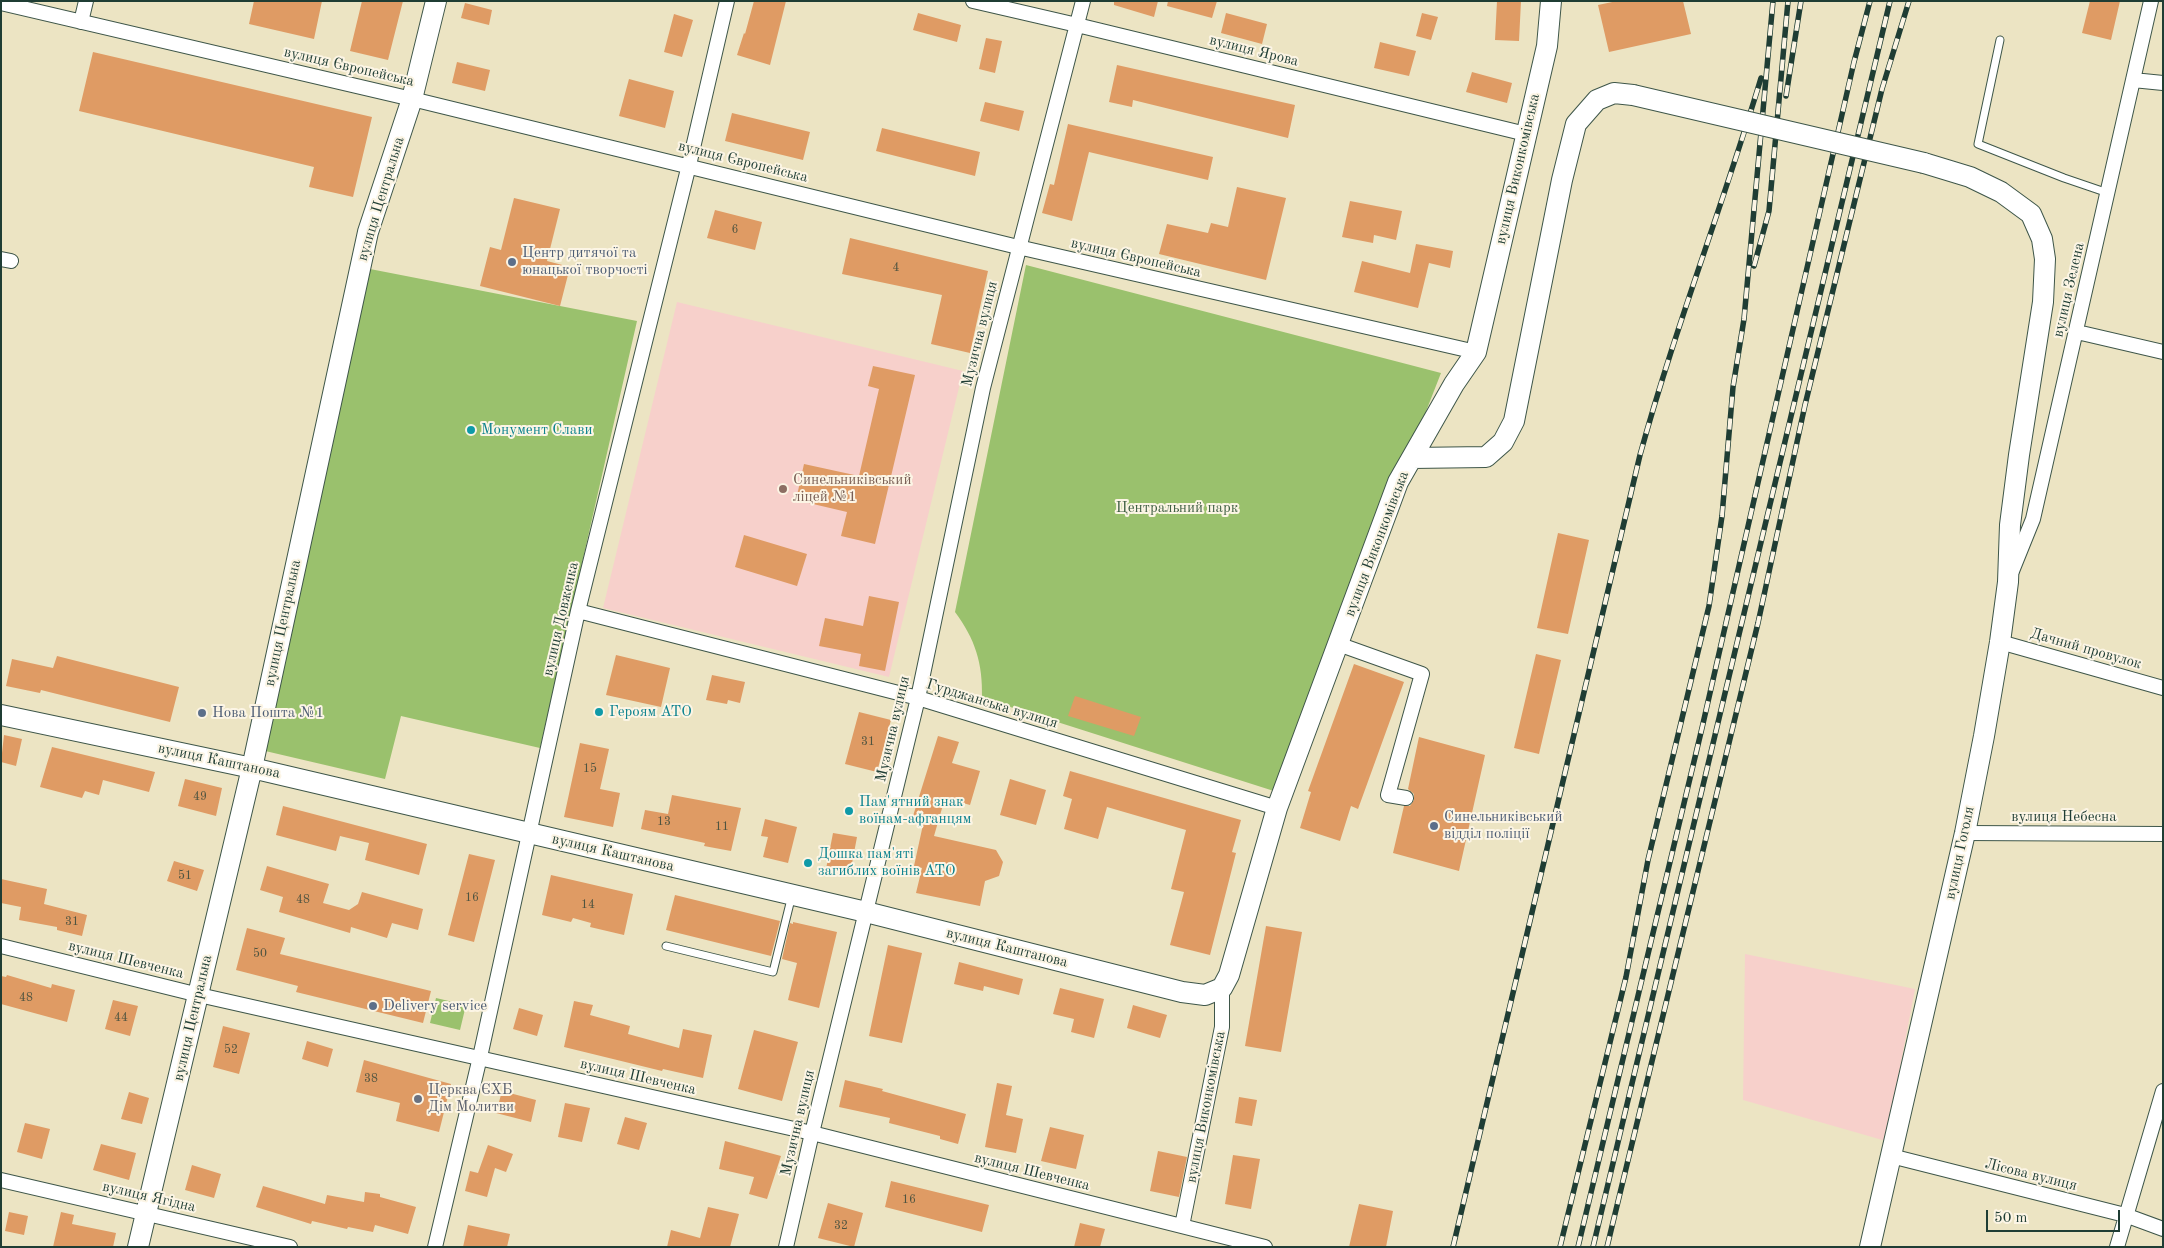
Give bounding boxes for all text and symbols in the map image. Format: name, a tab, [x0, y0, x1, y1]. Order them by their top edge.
street label: вулиця Ярова	[1208, 31, 1300, 71]
street label: вулиця Європейська	[282, 43, 416, 91]
street label: вулиця Виконкомівська	[1492, 92, 1544, 246]
street label: вулиця Центральна	[354, 135, 408, 263]
street label: вулиця Європейська	[676, 137, 810, 187]
house number: 6	[732, 223, 738, 237]
street label: вулиця Європейська	[1069, 234, 1203, 282]
street label: вулиця Зелена	[2049, 241, 2089, 339]
place label: Центр дитячої та юнацької творчості	[522, 244, 648, 279]
marker: Центр дитячої та юнацької творчості	[506, 256, 518, 268]
house number: 4	[893, 261, 899, 275]
street label: Музична вулиця	[958, 279, 1002, 389]
place label: Монумент Слави	[481, 421, 593, 439]
marker: Монумент Слави	[465, 424, 477, 436]
street label: вулиця Виконкомівська	[1341, 469, 1413, 619]
place label: Синельниківський ліцей №1	[793, 471, 911, 506]
marker: Синельниківський ліцей №1	[777, 483, 789, 495]
park label: Центральний парк	[1116, 499, 1238, 517]
street label: вулиця Центральна	[261, 558, 305, 688]
street label: вулиця Довженка	[539, 560, 583, 678]
street label: Дачний провулок	[2028, 625, 2144, 673]
street label: Музична вулиця	[872, 674, 914, 784]
street label: Гурджанська вулиця	[924, 675, 1060, 733]
place label: Героям АТО	[609, 703, 692, 721]
place label: Нова Пошта №1	[212, 704, 324, 722]
marker: Героям АТО	[593, 706, 605, 718]
marker: Нова Пошта №1	[196, 707, 208, 719]
house number: 31	[861, 735, 875, 749]
street label: вулиця Каштанова	[156, 739, 282, 783]
house number: 15	[583, 762, 597, 776]
house number: 49	[193, 790, 207, 804]
place label: Пам'ятний знак воїнам-афганцям	[859, 793, 971, 828]
marker: Пам'ятний знак воїнам-афганцям	[843, 805, 855, 817]
street label: вулиця Гоголя	[1941, 805, 1979, 901]
place label: Синельниківський відділ поліції	[1444, 808, 1562, 843]
street label: вулиця Небесна	[2011, 808, 2117, 826]
house number: 13	[657, 815, 671, 829]
house number: 11	[715, 820, 729, 834]
marker: Синельниківський відділ поліції	[1428, 820, 1440, 832]
street label: вулиця Каштанова	[550, 830, 676, 876]
place label: Дошка пам'яті загиблих воїнів АТО	[818, 845, 955, 880]
marker: Дошка пам'яті загиблих воїнів АТО	[802, 857, 814, 869]
house number: 51	[178, 869, 192, 883]
house number: 16	[465, 891, 479, 905]
house number: 48	[296, 893, 310, 907]
house number: 14	[581, 898, 595, 912]
house number: 31	[65, 915, 79, 929]
street label: вулиця Каштанова	[944, 924, 1070, 972]
street label: вулиця Шевченка	[66, 937, 186, 983]
house number: 50	[253, 947, 267, 961]
street label: вулиця Центральна	[170, 953, 216, 1083]
house number: 48	[19, 991, 33, 1005]
place label: Delivery service	[383, 997, 487, 1015]
marker: Delivery service	[367, 1000, 379, 1012]
house number: 44	[114, 1011, 128, 1025]
street label: вулиця Виконкомівська	[1182, 1030, 1230, 1184]
house number: 52	[224, 1043, 238, 1057]
street label: вулиця Шевченка	[578, 1055, 698, 1099]
street label: Музична вулиця	[777, 1068, 819, 1178]
house number: 38	[364, 1072, 378, 1086]
place label: Церква ЄХБ Дім Молитви	[428, 1081, 514, 1116]
marker: Церква ЄХБ Дім Молитви	[412, 1093, 424, 1105]
street label: вулиця Шевченка	[972, 1149, 1092, 1195]
street label: Лісова вулиця	[1983, 1155, 2079, 1195]
street label: вулиця Ягідна	[101, 1178, 197, 1216]
house number: 16	[902, 1193, 916, 1207]
scale bar	[1989, 1200, 2123, 1232]
text: 50 m	[1994, 1211, 2028, 1226]
house number: 32	[834, 1219, 848, 1233]

